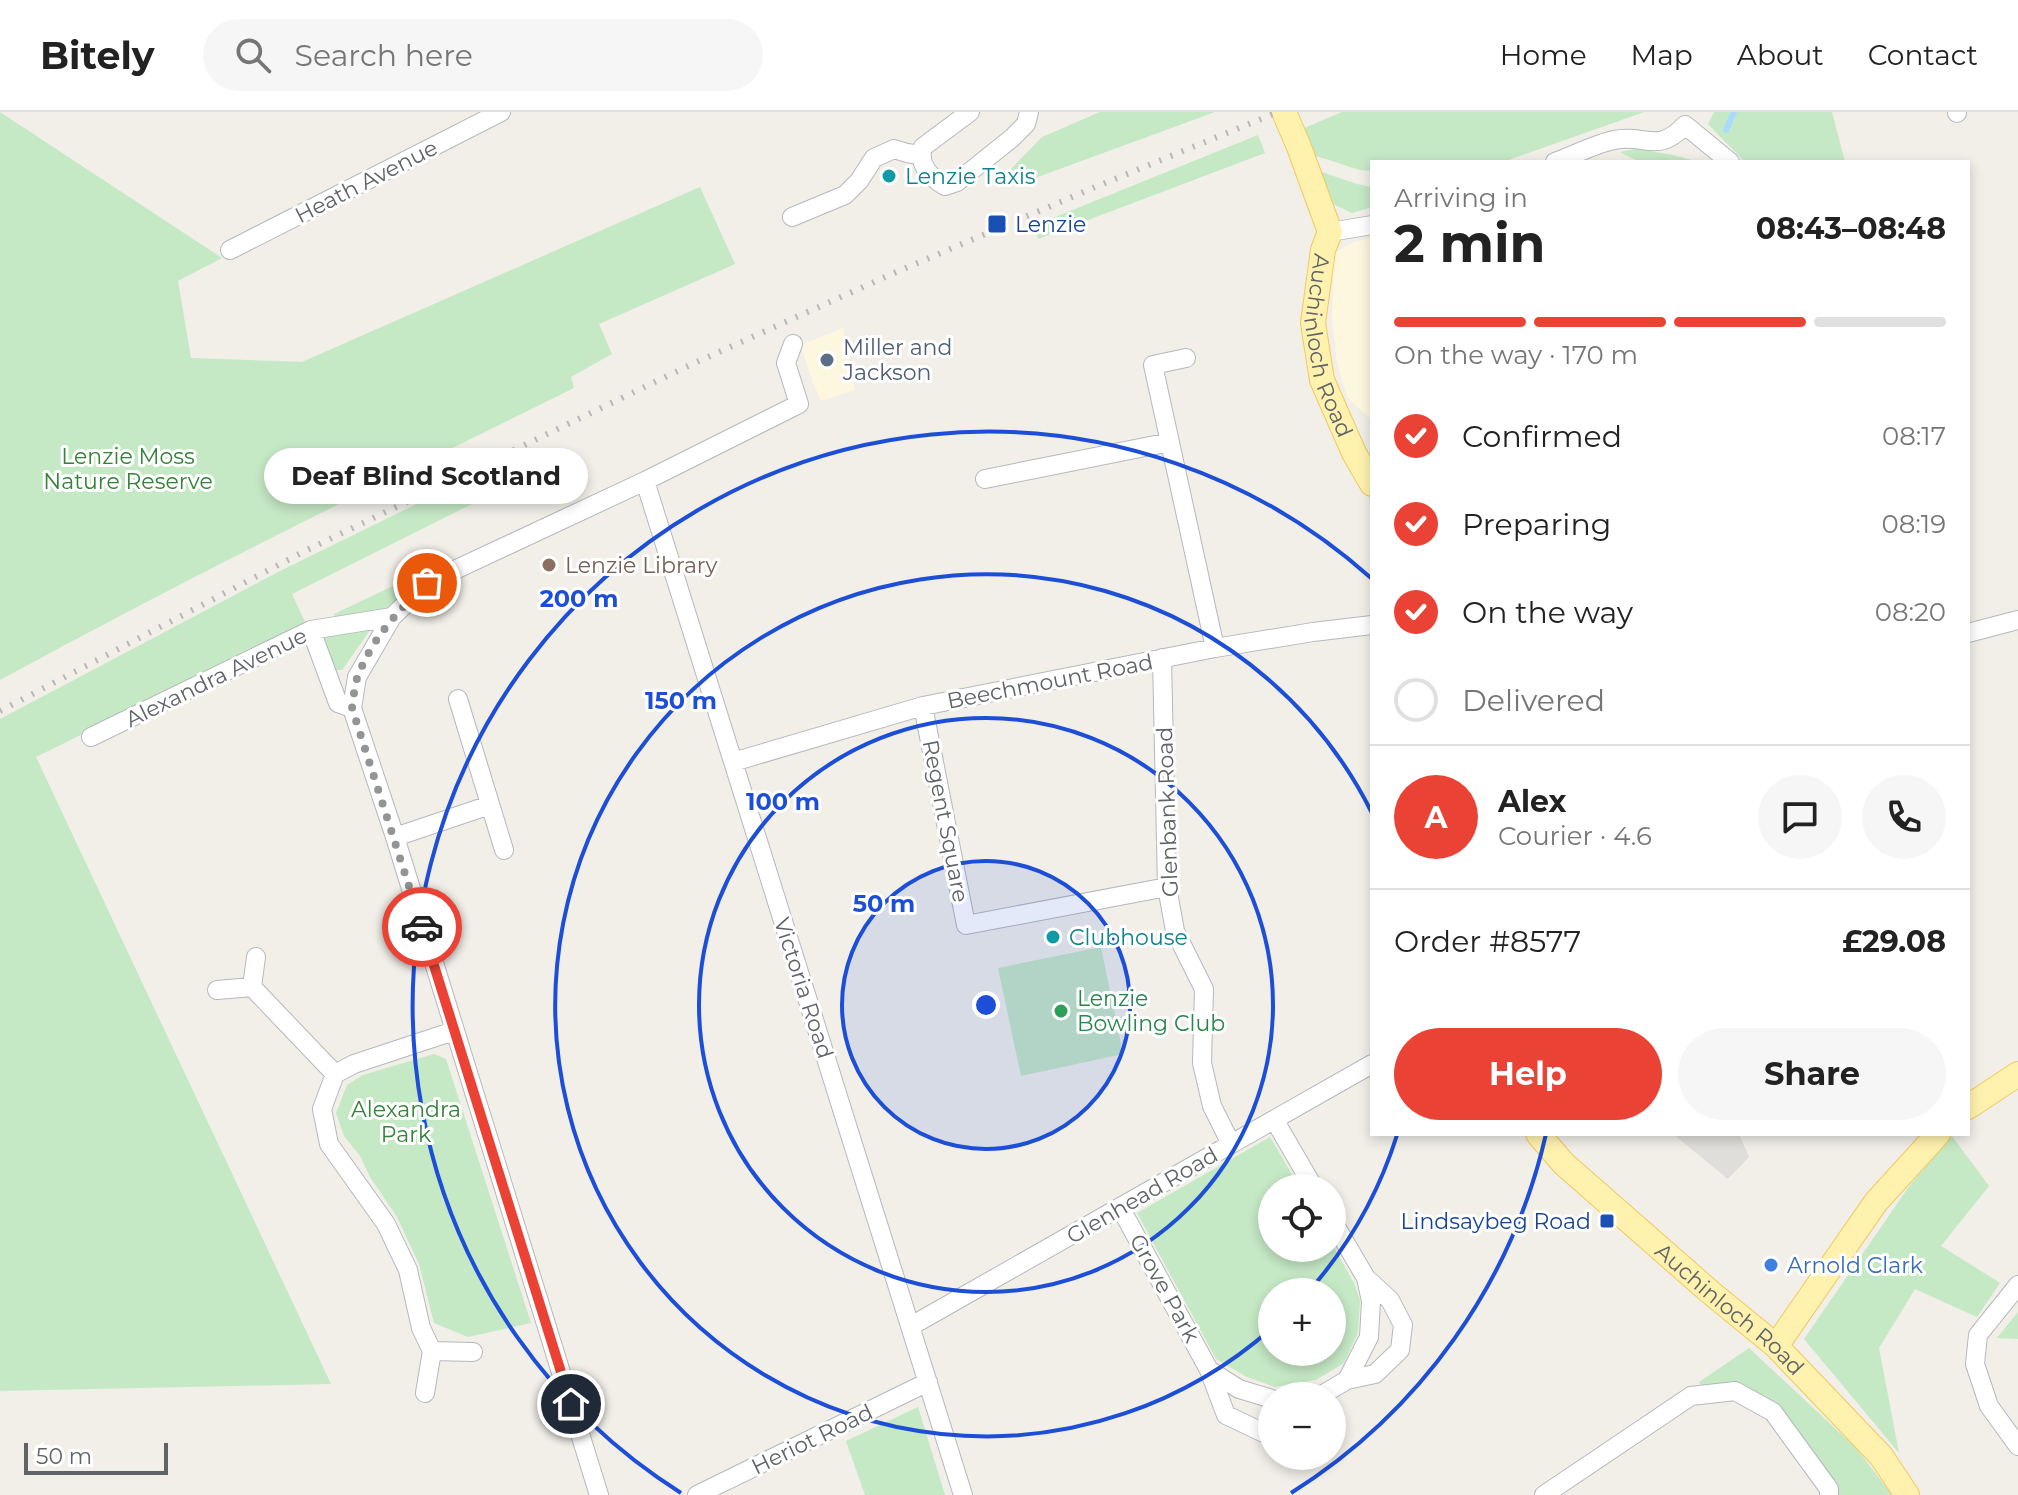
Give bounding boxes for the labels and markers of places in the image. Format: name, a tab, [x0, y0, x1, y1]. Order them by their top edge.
place label: Lenzie Taxis	[905, 163, 1036, 190]
marker: Lenzie Taxis	[880, 167, 898, 185]
place label: Lenzie	[1015, 211, 1086, 238]
marker: Lenzie	[986, 213, 1008, 235]
place label: Miller and Jackson	[842, 334, 952, 386]
marker: Miller and Jackson	[818, 351, 836, 369]
callout: Deaf Blind Scotland	[265, 447, 589, 503]
pin	[393, 549, 461, 617]
place label: Lenzie Library	[565, 552, 718, 579]
marker: Lenzie Library	[540, 556, 558, 574]
place label: Clubhouse	[1069, 924, 1188, 951]
marker: Clubhouse	[1044, 928, 1062, 946]
place label: Lenzie Bowling Club	[1077, 985, 1225, 1037]
centre of rings	[972, 991, 1000, 1019]
marker: Lenzie Bowling Club	[1052, 1002, 1070, 1020]
place label: Lindsaybeg Road	[1401, 1208, 1591, 1235]
marker: Lindsaybeg Road	[1598, 1212, 1616, 1230]
place label: Arnold Clark	[1787, 1252, 1924, 1279]
marker: Arnold Clark	[1762, 1256, 1780, 1274]
pin	[537, 1370, 605, 1438]

